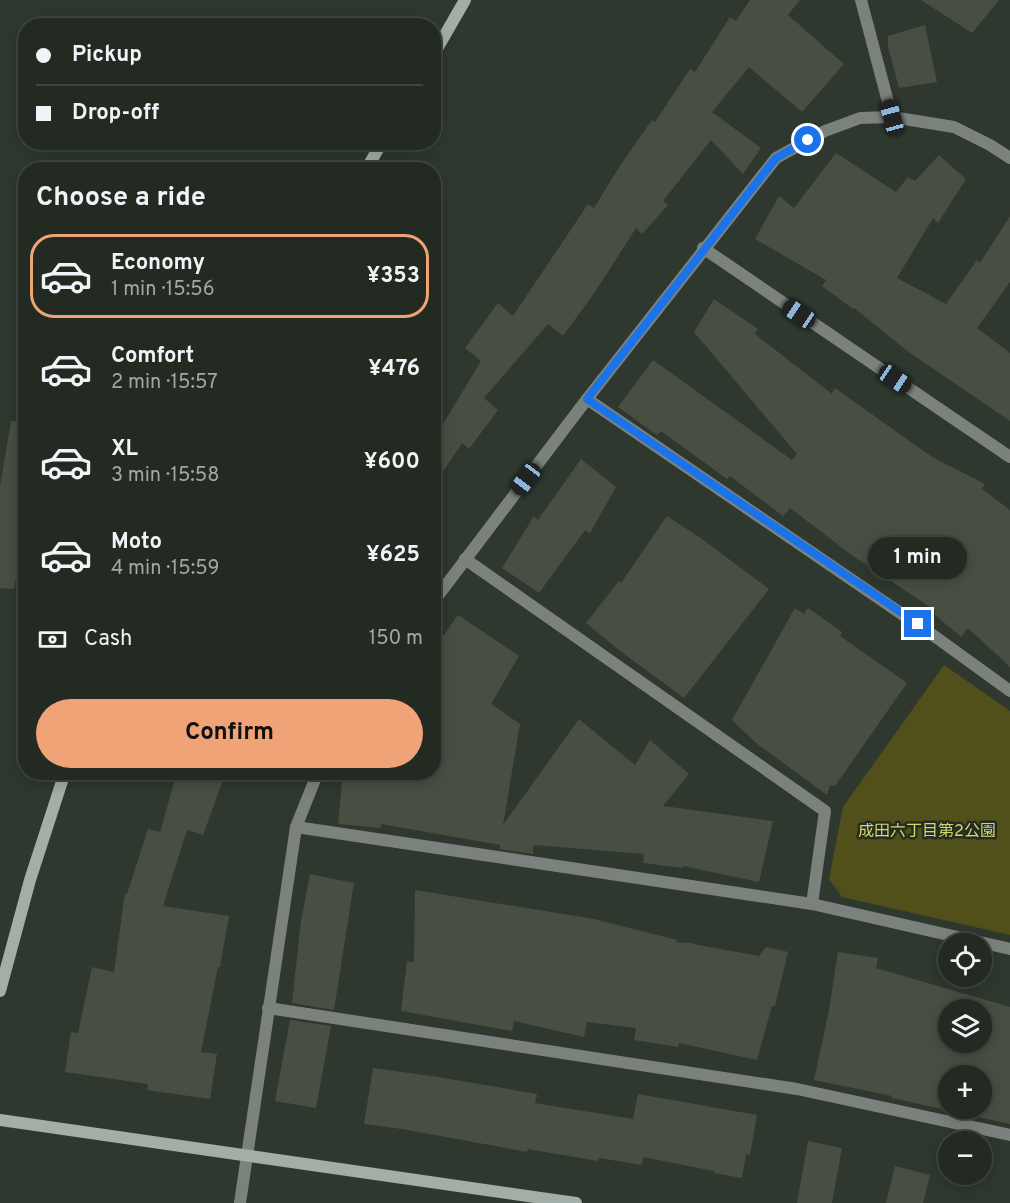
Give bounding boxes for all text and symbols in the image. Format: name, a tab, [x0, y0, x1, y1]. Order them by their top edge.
text: Pickup	[72, 42, 142, 69]
car	[879, 97, 905, 137]
text: Drop-off	[72, 100, 159, 127]
route start	[794, 126, 821, 153]
text: Choose a ride	[36, 181, 206, 215]
icon: car	[39, 249, 93, 303]
text: Economy	[111, 250, 205, 277]
text: ¥353	[367, 263, 420, 290]
text: 1 min · 15:56	[111, 277, 215, 303]
car	[779, 296, 819, 332]
icon: car	[39, 342, 93, 396]
text: Comfort	[111, 343, 194, 370]
text: ¥476	[368, 356, 420, 383]
car	[875, 361, 915, 397]
text: 2 min · 15:57	[111, 370, 218, 396]
icon: car	[39, 435, 93, 489]
text: XL	[111, 436, 138, 463]
text: ¥600	[364, 449, 420, 476]
car	[508, 459, 544, 499]
text: 3 min · 15:58	[111, 463, 219, 489]
icon: car	[39, 528, 93, 582]
text: Moto	[111, 529, 162, 556]
callout: 1 min	[868, 537, 968, 579]
text: ¥625	[366, 542, 420, 569]
text: 1 min	[893, 545, 942, 571]
text: 4 min · 15:59	[111, 556, 219, 582]
route end	[904, 610, 931, 637]
icon: cash	[36, 623, 69, 656]
text: Cash	[84, 626, 133, 653]
text: 150 m	[369, 626, 423, 652]
button: Confirm	[36, 699, 423, 768]
park label: 成田六丁目第2公園	[858, 822, 996, 842]
map controls	[938, 933, 992, 1185]
button: locate	[938, 933, 992, 987]
button: layers	[938, 999, 992, 1053]
button: +	[938, 1065, 992, 1119]
button: −	[938, 1131, 992, 1185]

